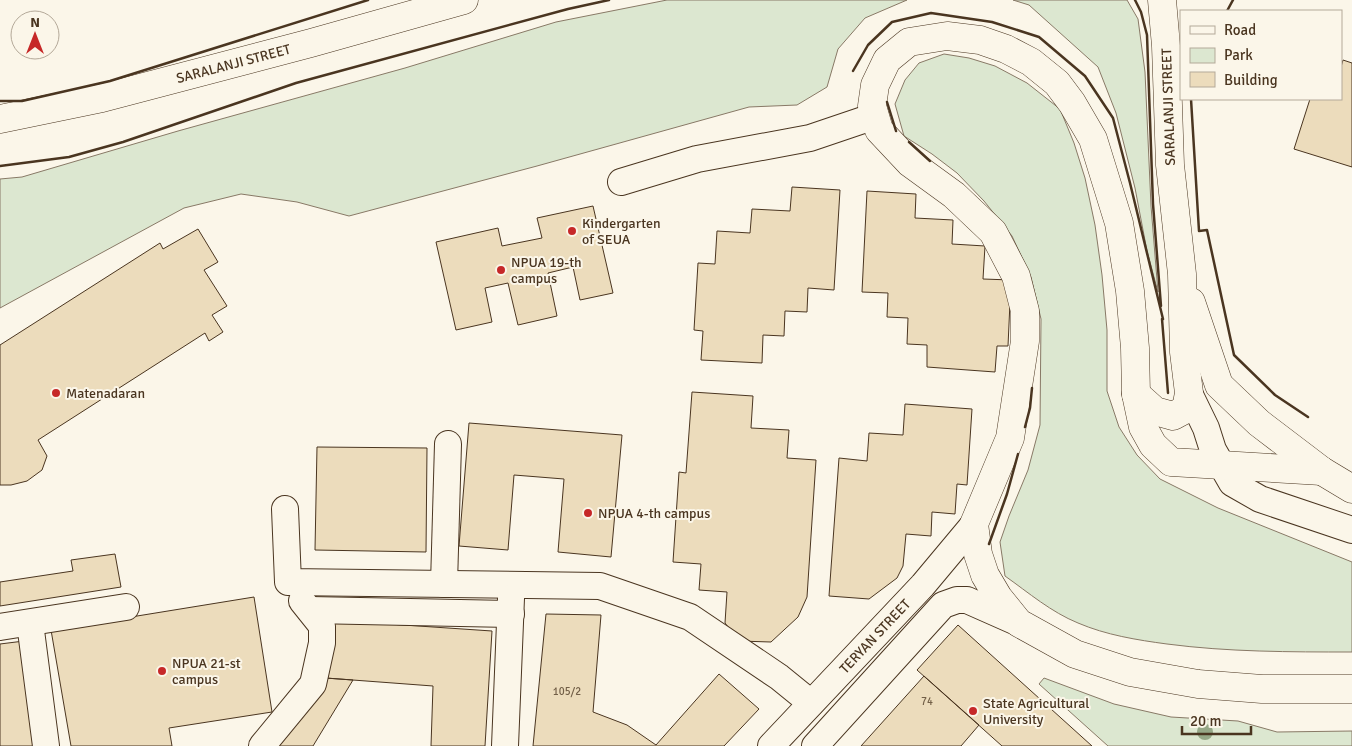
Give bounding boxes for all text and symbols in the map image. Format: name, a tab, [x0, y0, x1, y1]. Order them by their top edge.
north arrow	[10, 10, 60, 60]
legend	[1180, 10, 1342, 100]
text: N	[30, 14, 40, 31]
text: Road	[1224, 21, 1256, 39]
street label: SARALANJI STREET	[175, 41, 293, 87]
text: Park	[1224, 46, 1253, 64]
street label: SARALANJI STREET	[1158, 48, 1179, 166]
text: Building	[1224, 71, 1278, 89]
place label: Kindergarten of SEUA	[582, 215, 661, 248]
marker: Kindergarten of SEUA	[566, 225, 578, 237]
place label: NPUA 19-th campus	[511, 254, 582, 287]
marker: NPUA 19-th campus	[495, 264, 507, 276]
place label: Matenadaran	[66, 385, 145, 402]
marker: Matenadaran	[50, 387, 62, 399]
place label: NPUA 4-th campus	[598, 505, 710, 522]
marker: NPUA 4-th campus	[582, 507, 594, 519]
street label: TERYAN STREET	[836, 596, 914, 677]
place label: NPUA 21-st campus	[172, 655, 241, 688]
marker: NPUA 21-st campus	[156, 665, 168, 677]
house number: 105/2	[553, 685, 581, 698]
house number: 74	[921, 695, 933, 708]
place label: State Agricultural University	[983, 695, 1089, 728]
scale bar	[1182, 704, 1251, 736]
marker: State Agricultural University	[967, 705, 979, 717]
text: 20 m	[1190, 712, 1221, 730]

